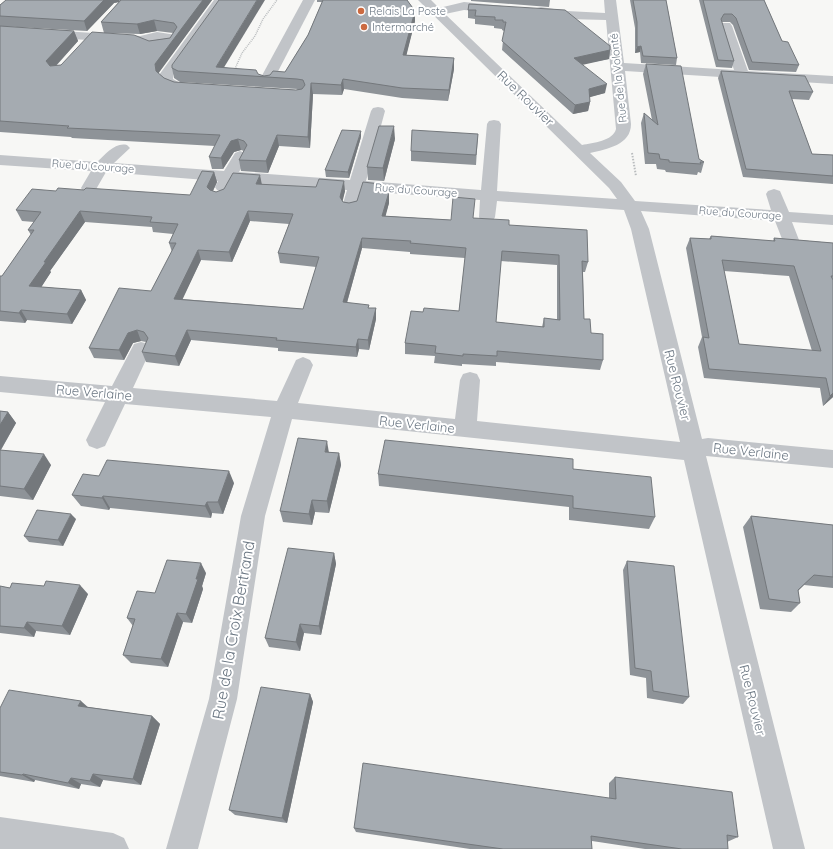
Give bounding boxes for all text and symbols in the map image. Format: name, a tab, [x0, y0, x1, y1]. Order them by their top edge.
place label: Relais La Poste	[369, 4, 446, 18]
marker: Relais La Poste	[356, 6, 366, 16]
place label: Intermarché	[372, 20, 434, 34]
marker: Intermarché	[359, 22, 369, 32]
street label: Rue de la Volonté	[606, 33, 630, 123]
street label: Rue Rouvier	[494, 67, 558, 129]
street label: Rue du Courage	[51, 156, 135, 176]
street label: Rue du Courage	[374, 180, 458, 200]
street label: Rue du Courage	[698, 203, 782, 223]
street label: Rue Rouvier	[661, 348, 695, 422]
street label: Rue Verlaine	[55, 381, 133, 403]
street label: Rue Verlaine	[378, 412, 456, 436]
street label: Rue Verlaine	[712, 439, 790, 463]
street label: Rue de la Croix Bertrand	[207, 539, 259, 721]
street label: Rue Rouvier	[736, 663, 770, 737]

